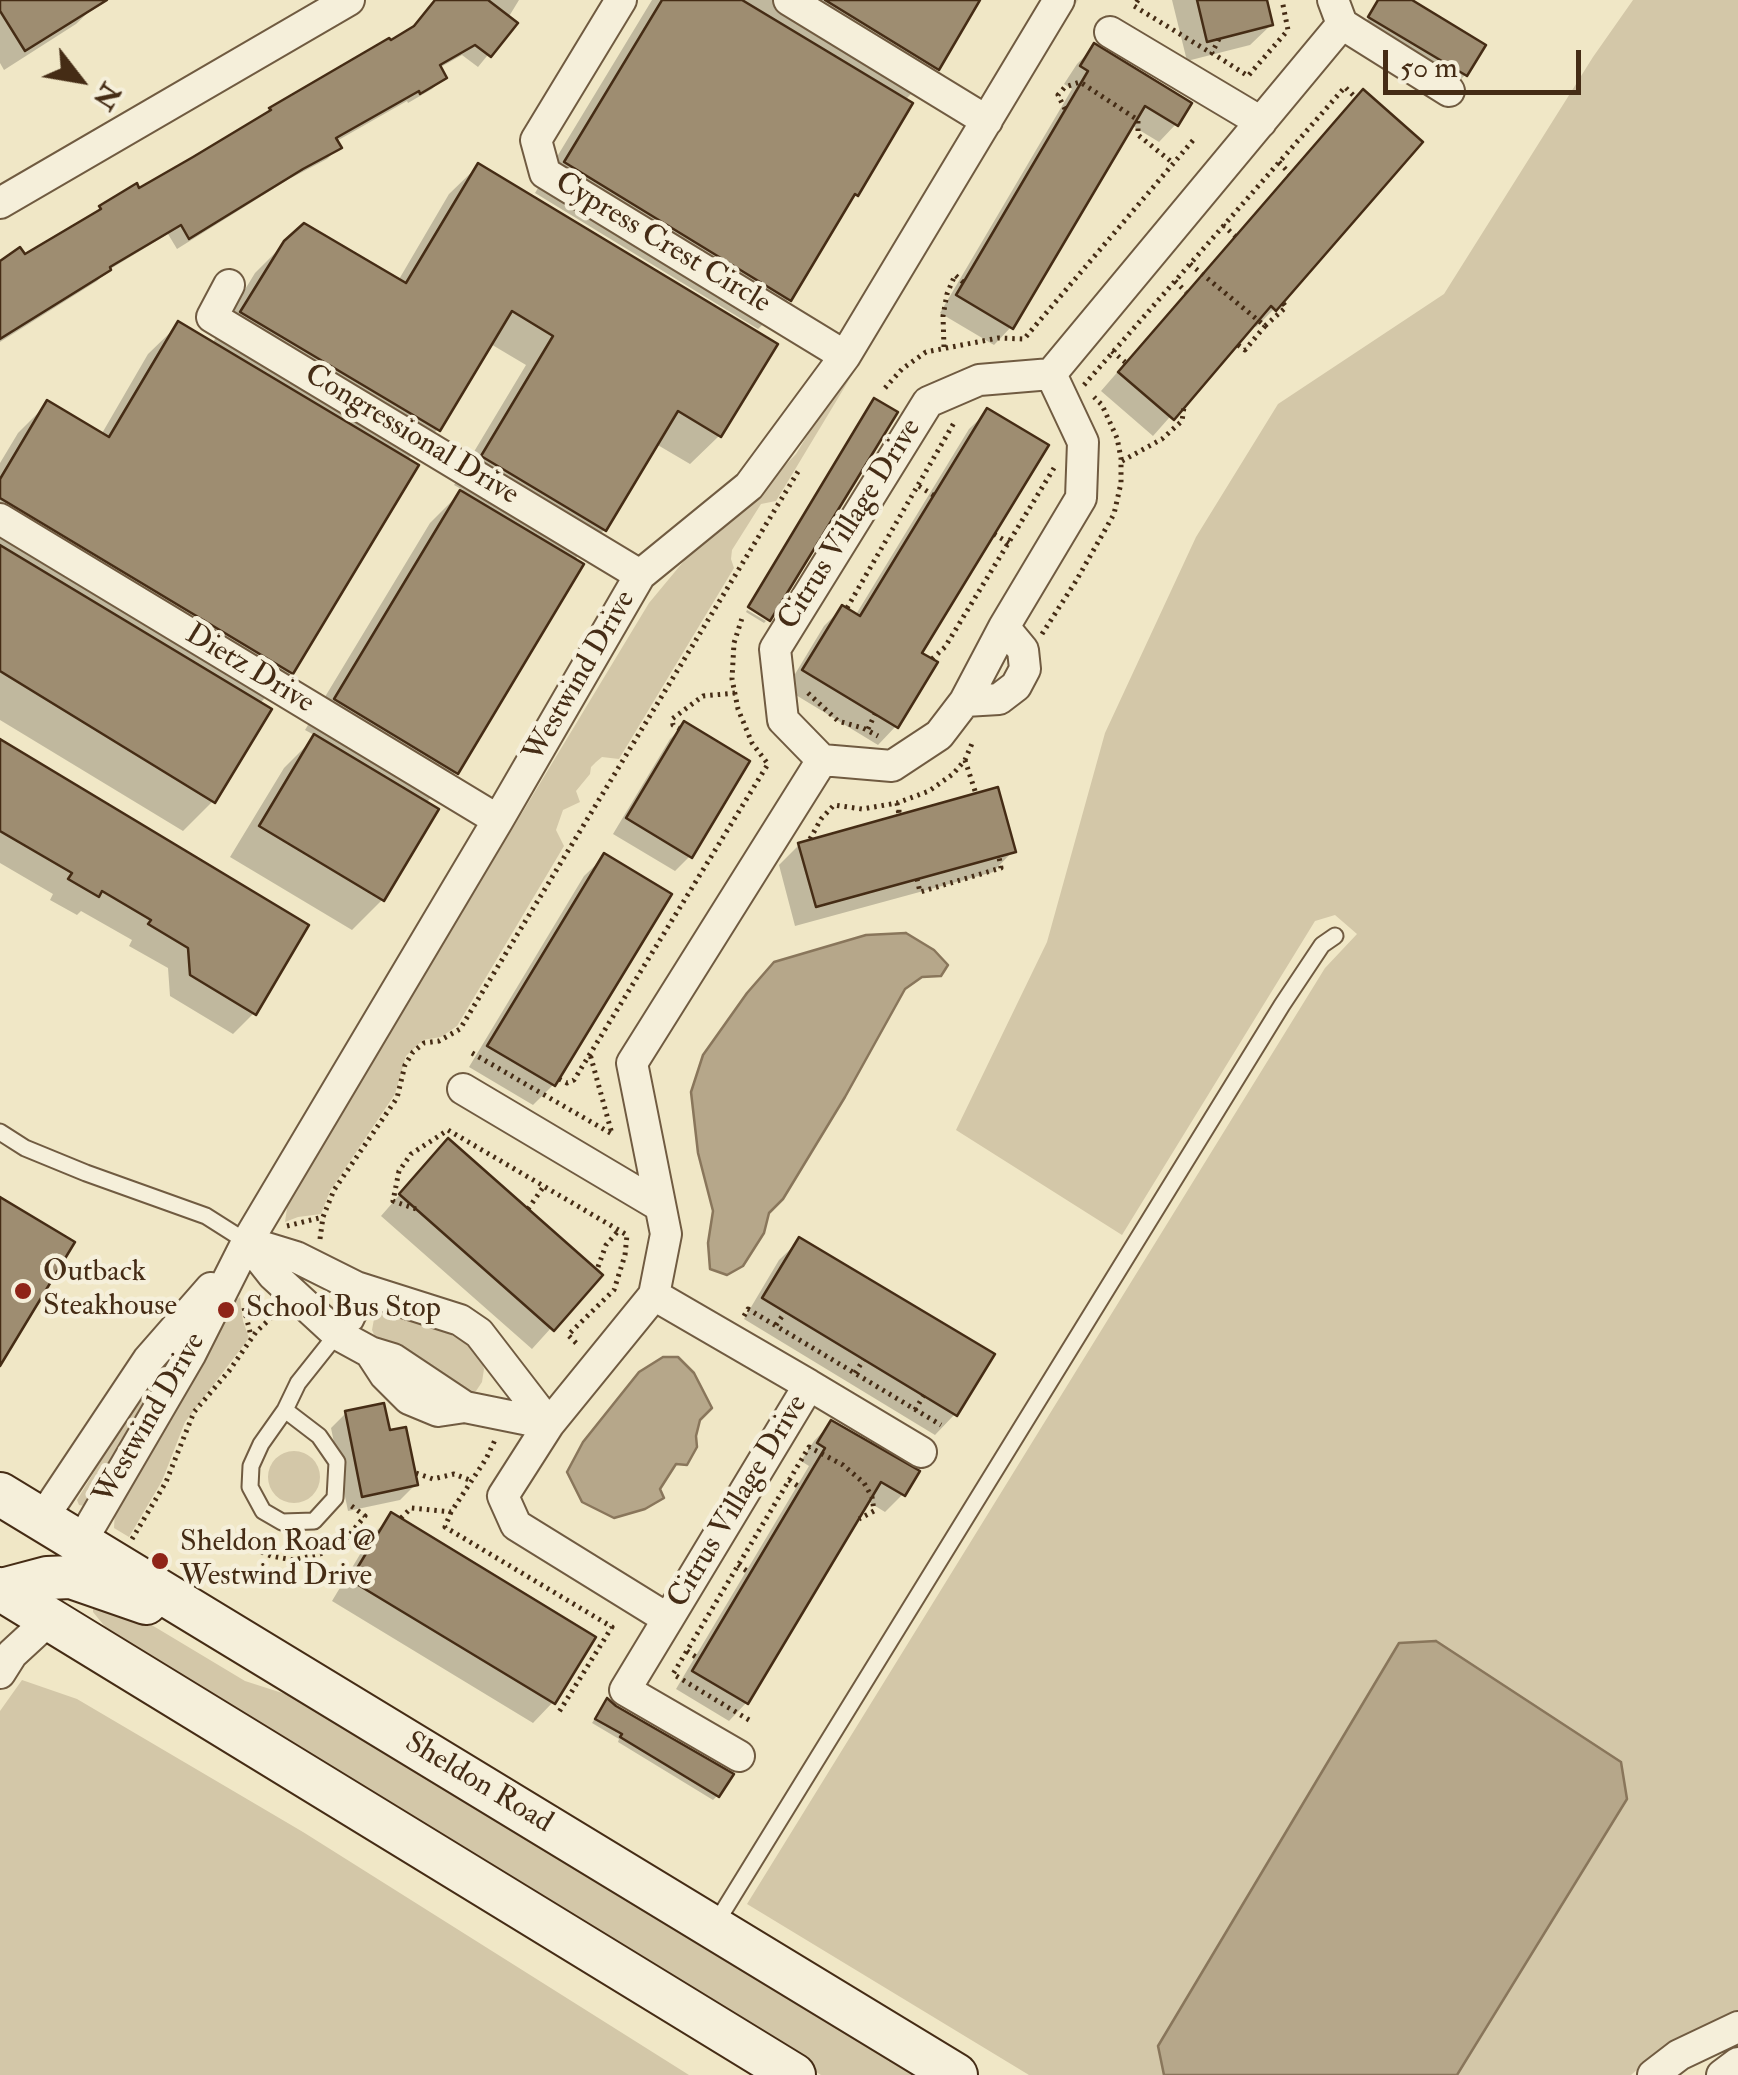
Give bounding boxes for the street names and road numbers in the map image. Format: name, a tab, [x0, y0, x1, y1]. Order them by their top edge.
street label: Cypress Crest Circle	[548, 165, 776, 323]
street label: Congressional Drive	[297, 358, 525, 514]
street label: Citrus Village Drive	[772, 413, 930, 637]
street label: Westwind Drive	[517, 585, 645, 769]
street label: Dietz Drive	[178, 617, 320, 723]
street label: Westwind Drive	[87, 1327, 215, 1511]
street label: Citrus Village Drive	[661, 1389, 817, 1615]
street label: Sheldon Road	[397, 1726, 559, 1842]

